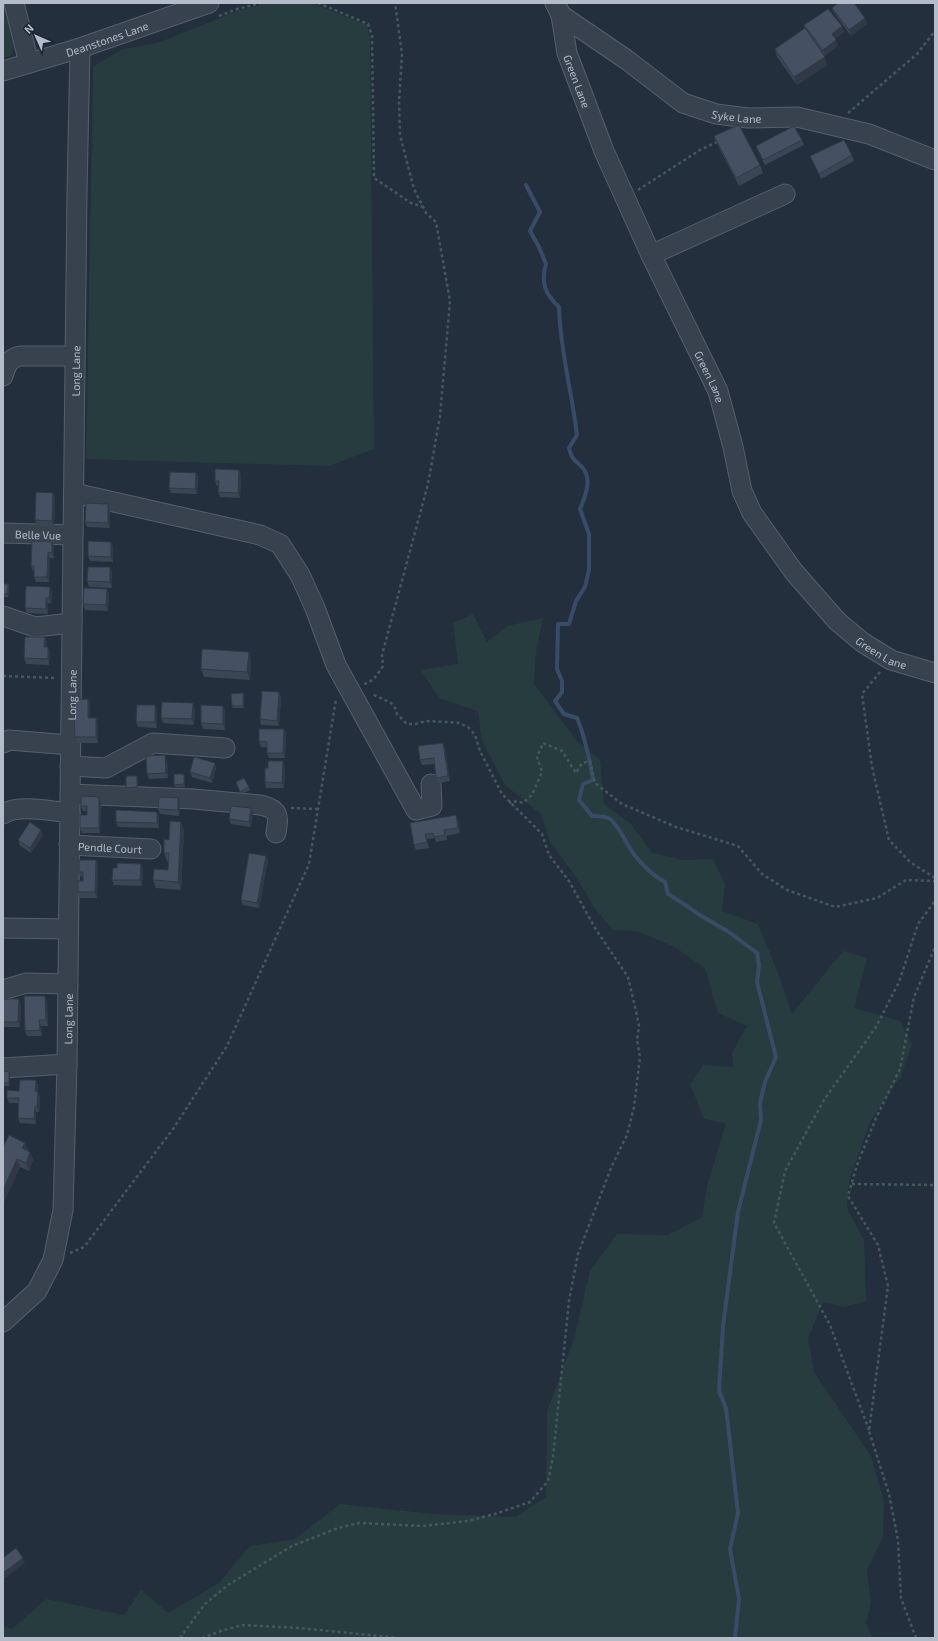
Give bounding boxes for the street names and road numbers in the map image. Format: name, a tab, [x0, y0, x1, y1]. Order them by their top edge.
street label: Deanstones Lane	[64, 18, 150, 58]
street label: Green Lane	[562, 53, 594, 110]
street label: Syke Lane	[710, 107, 762, 125]
street label: Long Lane	[68, 345, 82, 397]
street label: Green Lane	[693, 348, 727, 404]
street label: Belle Vue	[15, 527, 61, 541]
street label: Green Lane	[853, 633, 908, 671]
street label: Long Lane	[64, 669, 78, 720]
street label: Pendle Court	[78, 839, 142, 855]
street label: Long Lane	[61, 993, 74, 1044]

